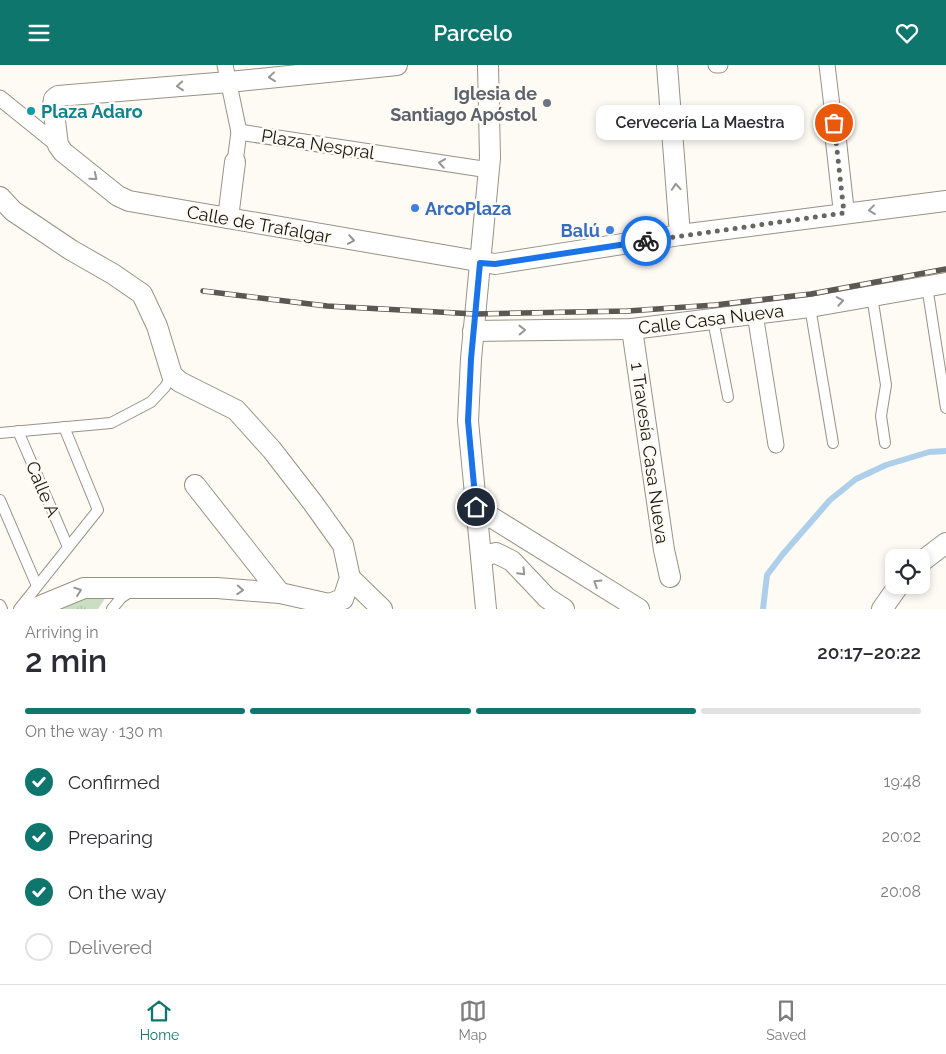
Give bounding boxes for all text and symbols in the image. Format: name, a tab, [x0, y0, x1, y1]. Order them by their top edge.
icon: menu	[25, 19, 53, 47]
icon: heart	[893, 19, 921, 47]
text: Parcelo	[433, 20, 513, 46]
one-way arrow	[268, 71, 276, 82]
one-way arrow	[176, 80, 184, 91]
place label: Iglesia de Santiago Apóstol	[390, 83, 537, 125]
marker: Iglesia de Santiago Apóstol	[541, 97, 553, 109]
place label: Plaza Adaro	[41, 101, 143, 122]
pin	[813, 102, 855, 144]
marker: Plaza Adaro	[25, 105, 37, 117]
callout: Cervecería La Maestra	[596, 105, 804, 141]
icon: bag	[820, 109, 848, 137]
text: Cervecería La Maestra	[616, 113, 784, 132]
street label: Plaza Nespral	[260, 125, 376, 163]
one-way arrow	[438, 158, 446, 169]
one-way arrow	[89, 172, 98, 181]
one-way arrow	[671, 183, 682, 191]
place label: ArcoPlaza	[425, 198, 511, 219]
street label: Calle de Trafalgar	[185, 201, 333, 247]
marker: ArcoPlaza	[409, 202, 421, 214]
one-way arrow	[867, 204, 875, 215]
courier	[621, 216, 671, 266]
place label: Balú	[561, 220, 600, 241]
marker: Balú	[604, 224, 616, 236]
icon: bike	[632, 227, 660, 255]
one-way arrow	[346, 234, 355, 244]
one-way arrow	[836, 297, 844, 307]
street label: Calle Casa Nueva	[637, 300, 785, 338]
one-way arrow	[518, 325, 526, 335]
street label: 1 Travesía Casa Nueva	[627, 361, 673, 545]
street label: Calle A	[22, 458, 64, 520]
pin	[455, 486, 497, 528]
icon: home	[462, 493, 490, 521]
map controls	[885, 549, 930, 594]
button: locate	[885, 549, 930, 594]
one-way arrow	[517, 566, 526, 575]
one-way arrow	[594, 580, 603, 590]
one-way arrow	[236, 584, 244, 595]
one-way arrow	[73, 587, 82, 597]
text: Arriving in	[25, 623, 99, 642]
text: 20:17–20:22	[817, 641, 921, 663]
text: 2 min	[25, 642, 107, 679]
text: On the way · 130 m	[25, 722, 163, 741]
icon: check	[25, 768, 53, 796]
text: Confirmed	[68, 771, 160, 793]
text: 19:48	[884, 772, 921, 791]
icon: check	[25, 823, 53, 851]
text: Preparing	[68, 826, 153, 848]
text: 20:02	[882, 827, 921, 846]
icon: check	[25, 878, 53, 906]
text: On the way	[68, 881, 167, 903]
text: 20:08	[881, 882, 921, 901]
text: Delivered	[68, 936, 152, 958]
tab: Home	[140, 997, 179, 1043]
tab: Map	[459, 997, 487, 1043]
tab: Saved	[766, 997, 806, 1043]

